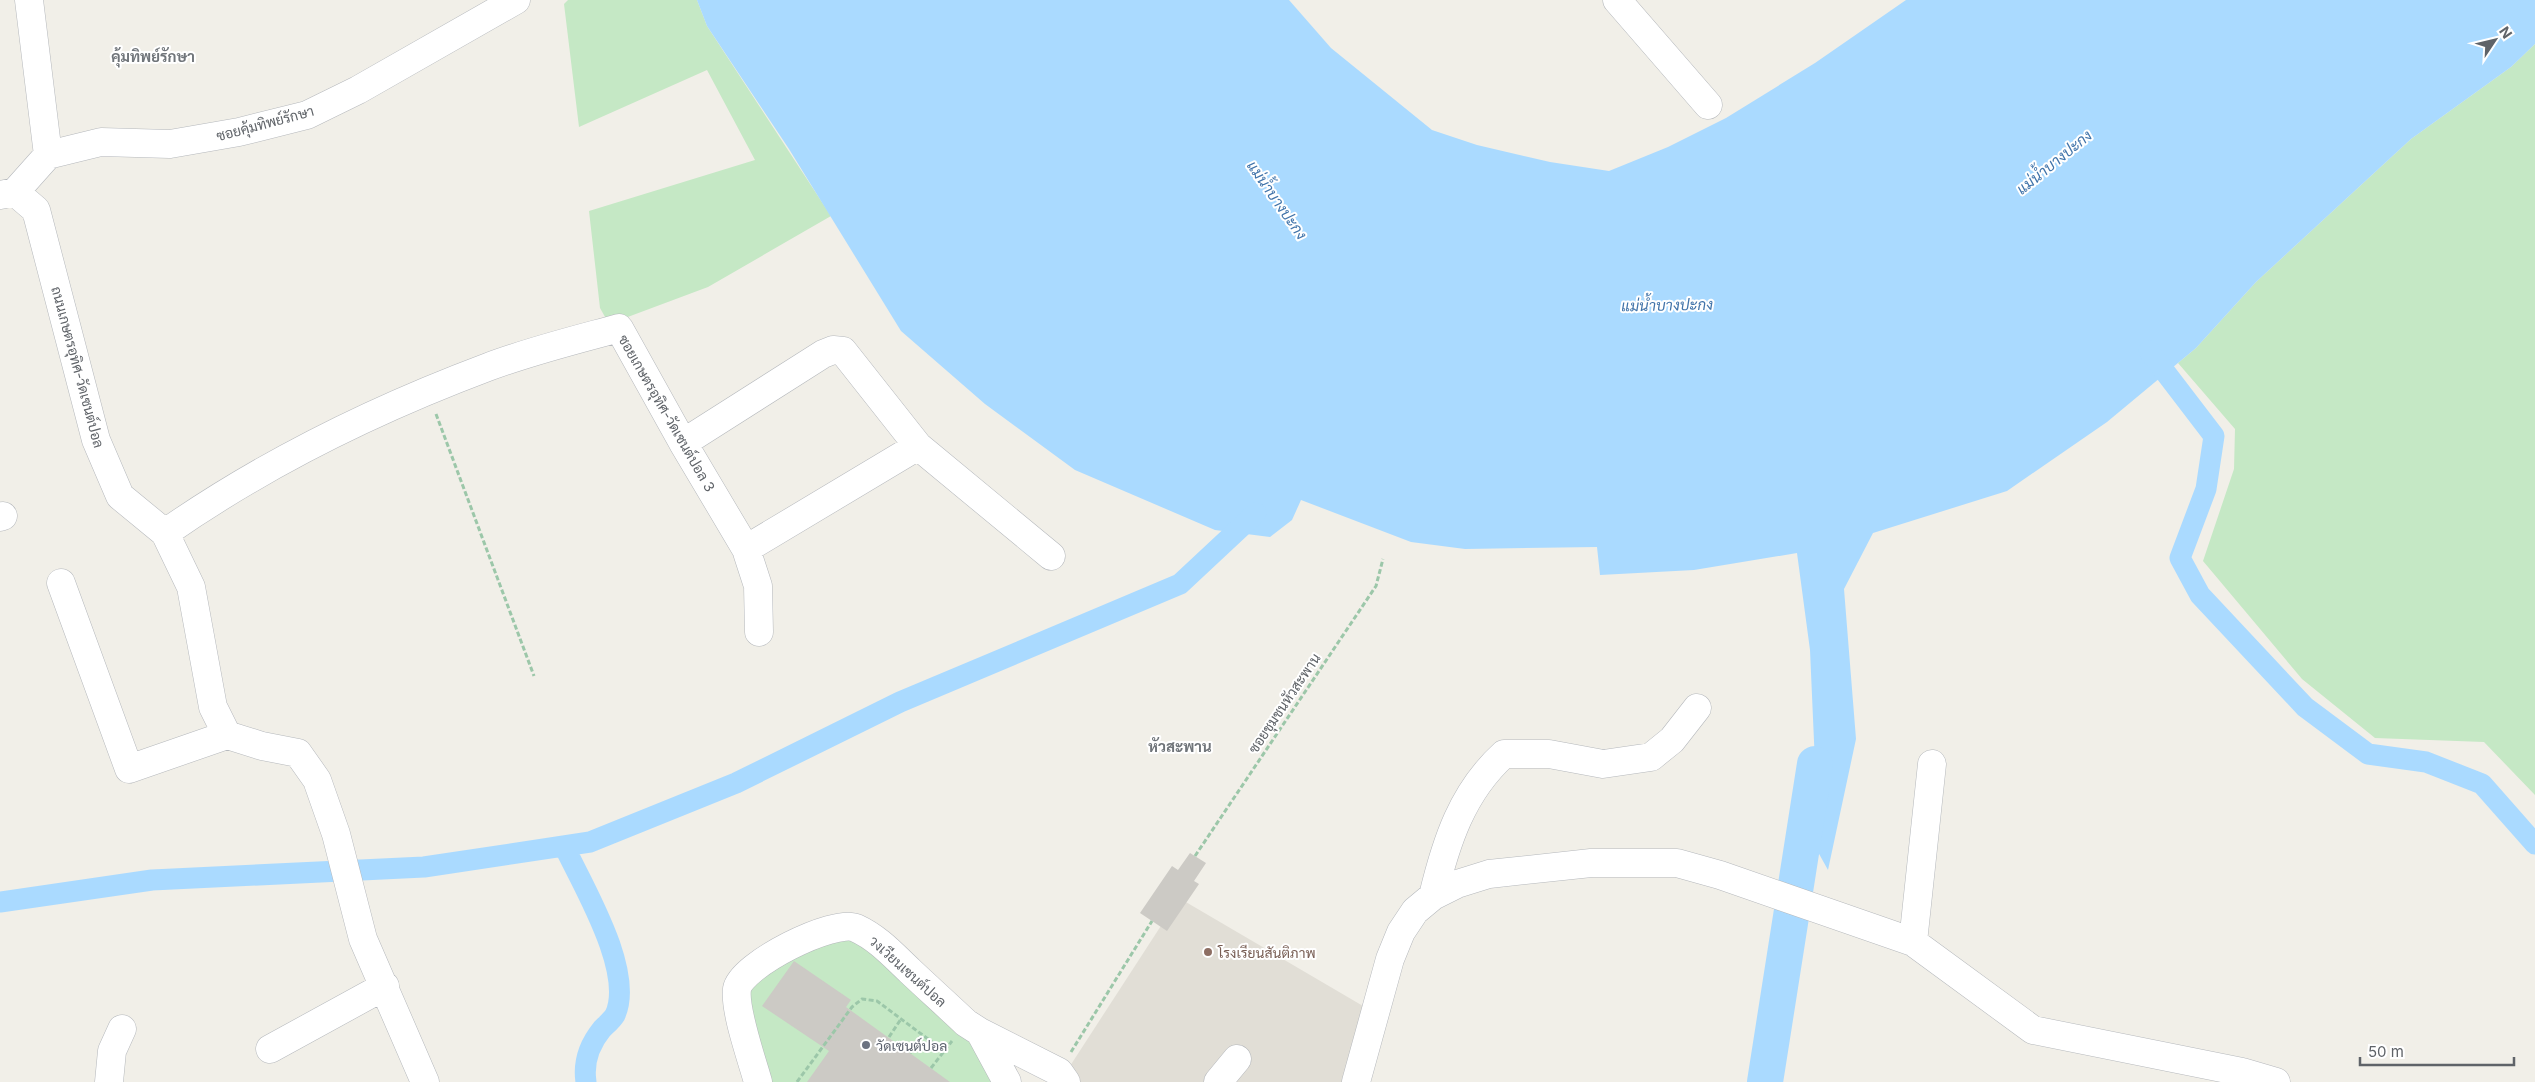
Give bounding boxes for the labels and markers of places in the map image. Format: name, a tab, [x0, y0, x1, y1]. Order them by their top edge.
place label: โรงเรียนสันติภาพ	[1217, 944, 1316, 961]
marker: โรงเรียนสันติภาพ	[1202, 946, 1214, 958]
place label: วัดเซนต์ปอล	[876, 1037, 947, 1054]
marker: วัดเซนต์ปอล	[860, 1039, 872, 1051]

